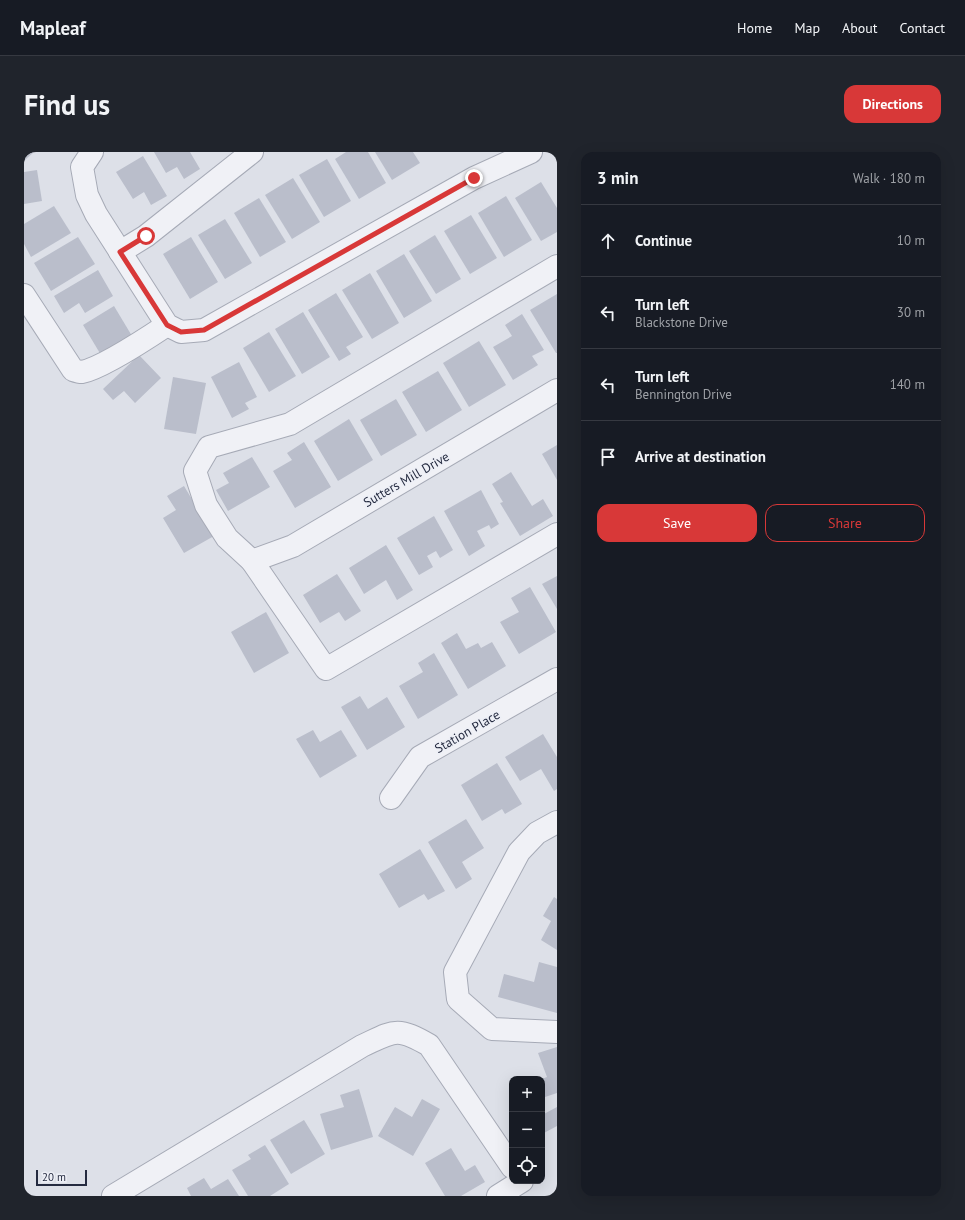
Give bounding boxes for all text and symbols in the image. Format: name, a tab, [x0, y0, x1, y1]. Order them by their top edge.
text: Mapleaf	[20, 16, 86, 40]
text: Home	[737, 19, 772, 37]
text: Map	[794, 19, 820, 37]
text: About	[842, 19, 878, 37]
text: Contact	[900, 19, 945, 37]
button: Directions	[844, 85, 941, 123]
text: Find us	[24, 86, 110, 123]
text: 3 min	[597, 167, 638, 189]
route end	[465, 169, 483, 187]
text: Walk · 180 m	[853, 170, 925, 187]
route start	[137, 227, 155, 245]
icon: ahead	[597, 230, 619, 252]
text: Continue	[635, 231, 692, 250]
text: 10 m	[897, 232, 925, 249]
text: Turn left	[635, 295, 689, 314]
icon: left	[597, 302, 619, 324]
text: 30 m	[897, 304, 925, 321]
text: Blackstone Drive	[635, 314, 728, 331]
text: Turn left	[635, 367, 689, 386]
icon: left	[597, 374, 619, 396]
text: 140 m	[890, 376, 925, 393]
text: Bennington Drive	[635, 386, 732, 403]
icon: arrive	[597, 446, 619, 468]
text: Arrive at destination	[635, 447, 766, 466]
street label: Sutters Mill Drive	[360, 448, 452, 511]
button: Save	[597, 504, 757, 542]
button: Share	[765, 504, 925, 542]
street label: Station Place	[431, 706, 503, 757]
map controls	[509, 1076, 545, 1184]
button: +	[509, 1076, 545, 1112]
button: −	[509, 1112, 545, 1148]
button: locate	[509, 1148, 545, 1184]
scale bar	[36, 1168, 87, 1187]
text: 20 m	[42, 1170, 66, 1184]

